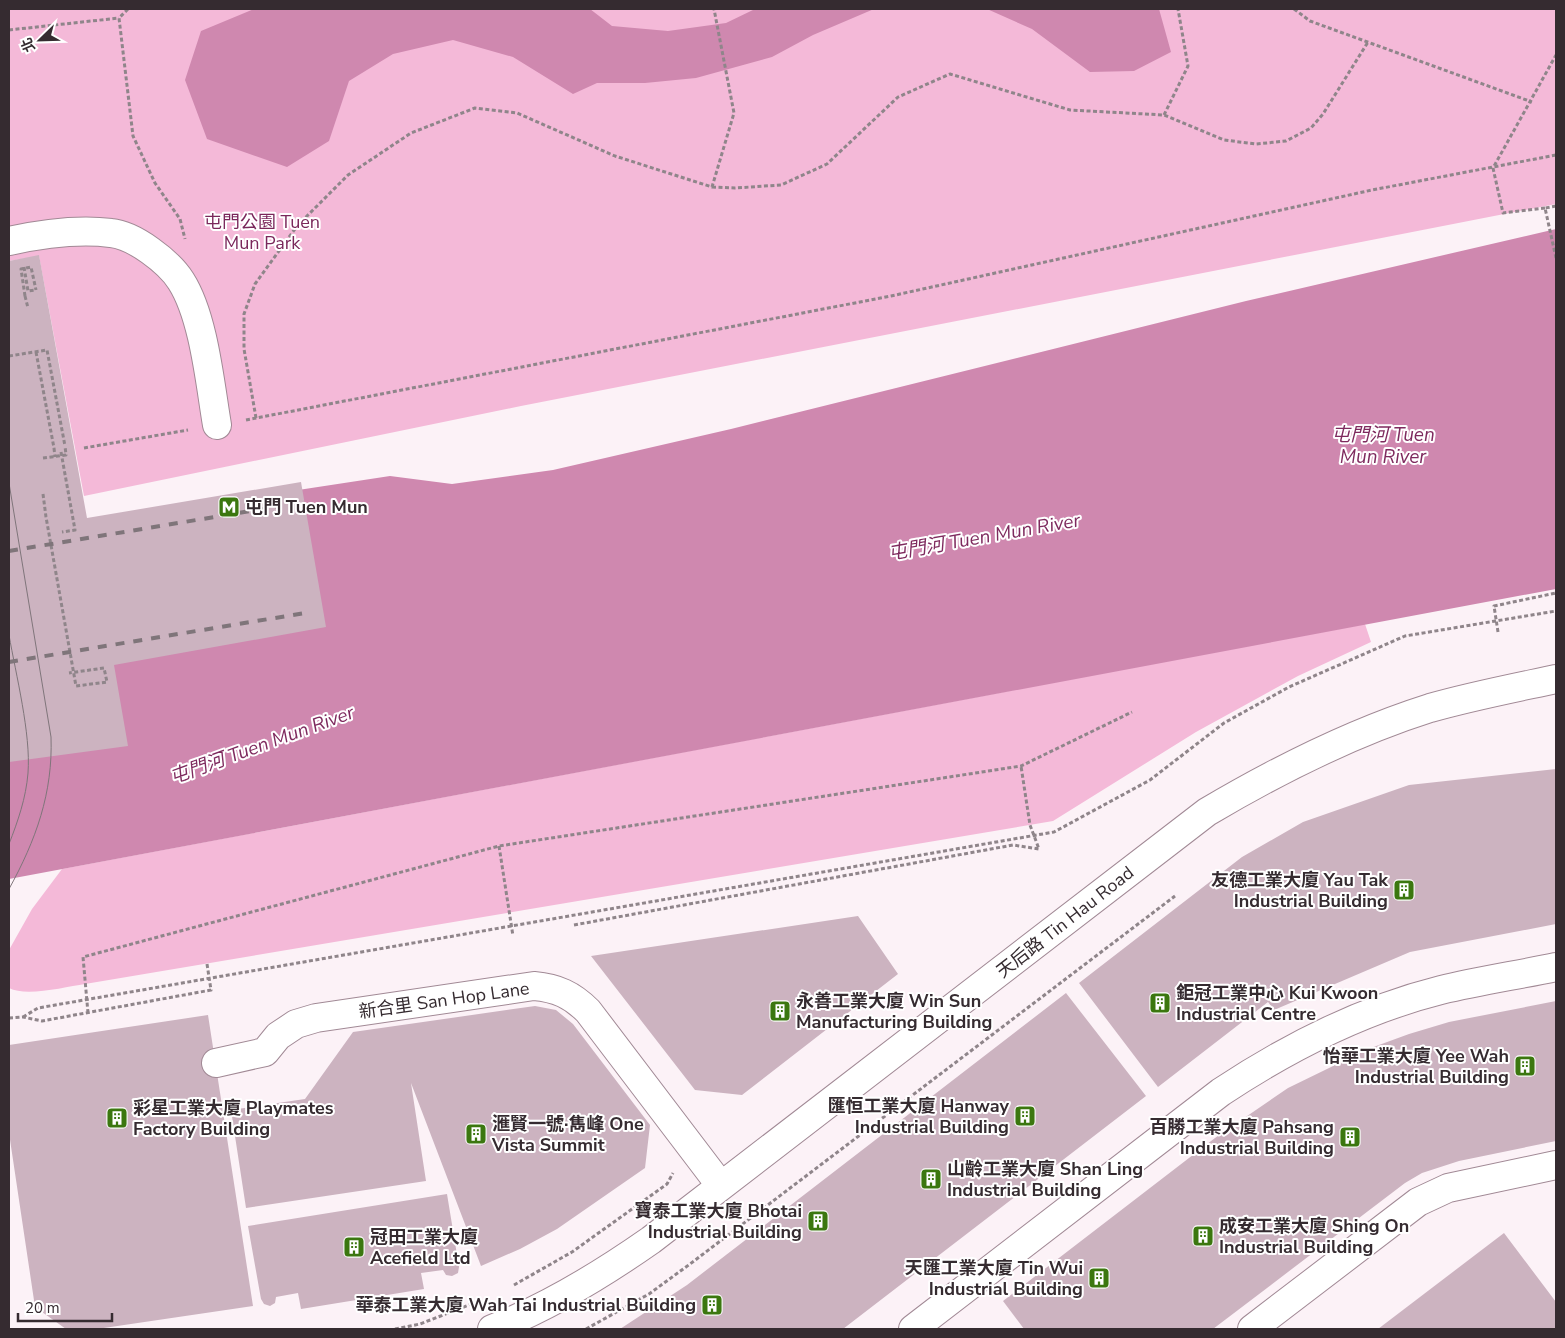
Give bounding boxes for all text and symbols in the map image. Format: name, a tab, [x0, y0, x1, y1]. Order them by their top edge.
north arrow	[15, 15, 65, 65]
text: 北	[17, 35, 40, 55]
park label: 屯門公園 Tuen Mun Park	[204, 210, 320, 255]
water label: 屯門河 Tuen Mun River	[1331, 422, 1435, 470]
metro station icon: 屯門 Tuen Mun	[217, 495, 241, 519]
place label: 屯門 Tuen Mun	[245, 495, 368, 519]
water label: 屯門河 Tuen Mun River	[886, 507, 1083, 567]
water label: 屯門河 Tuen Mun River	[166, 699, 359, 791]
street label: 天后路 Tin Hau Road	[991, 861, 1139, 983]
place label: 友德工業大廈 Yau Tak Industrial Building	[1211, 868, 1388, 913]
building icon: 友德工業大廈 Yau Tak Industrial Building	[1392, 878, 1416, 902]
street label: 新合里 San Hop Lane	[357, 976, 531, 1024]
place label: 鉅冠工業中心 Kui Kwoon Industrial Centre	[1176, 981, 1378, 1026]
place label: 永善工業大廈 Win Sun Manufacturing Building	[796, 989, 992, 1034]
building icon: 鉅冠工業中心 Kui Kwoon Industrial Centre	[1148, 991, 1172, 1015]
building icon: 永善工業大廈 Win Sun Manufacturing Building	[768, 999, 792, 1023]
place label: 怡華工業大廈 Yee Wah Industrial Building	[1323, 1044, 1509, 1089]
building icon: 怡華工業大廈 Yee Wah Industrial Building	[1513, 1054, 1537, 1078]
place label: 匯恒工業大廈 Hanway Industrial Building	[828, 1094, 1010, 1139]
place label: 彩星工業大廈 Playmates Factory Building	[133, 1096, 334, 1141]
building icon: 匯恒工業大廈 Hanway Industrial Building	[1013, 1104, 1037, 1128]
building icon: 彩星工業大廈 Playmates Factory Building	[105, 1106, 129, 1130]
place label: 滙賢一號·雋峰 One Vista Summit	[491, 1112, 644, 1157]
place label: 百勝工業大廈 Pahsang Industrial Building	[1149, 1115, 1334, 1160]
building icon: 滙賢一號·雋峰 One Vista Summit	[464, 1122, 488, 1146]
building icon: 百勝工業大廈 Pahsang Industrial Building	[1338, 1125, 1362, 1149]
place label: 山齡工業大廈 Shan Ling Industrial Building	[947, 1157, 1143, 1202]
building icon: 山齡工業大廈 Shan Ling Industrial Building	[919, 1167, 943, 1191]
place label: 寶泰工業大廈 Bhotai Industrial Building	[635, 1199, 802, 1244]
building icon: 寶泰工業大廈 Bhotai Industrial Building	[806, 1209, 830, 1233]
place label: 成安工業大廈 Shing On Industrial Building	[1219, 1214, 1409, 1259]
building icon: 成安工業大廈 Shing On Industrial Building	[1191, 1224, 1215, 1248]
place label: 冠田工業大廈 Acefield Ltd	[370, 1225, 478, 1270]
building icon: 冠田工業大廈 Acefield Ltd	[342, 1235, 366, 1259]
place label: 天匯工業大廈 Tin Wui Industrial Building	[905, 1256, 1083, 1301]
building icon: 天匯工業大廈 Tin Wui Industrial Building	[1087, 1266, 1111, 1290]
scale bar	[18, 1290, 111, 1322]
place label: 華泰工業大廈 Wah Tai Industrial Building	[356, 1293, 696, 1317]
building icon: 華泰工業大廈 Wah Tai Industrial Building	[700, 1293, 724, 1317]
text: 20 m	[25, 1298, 60, 1318]

